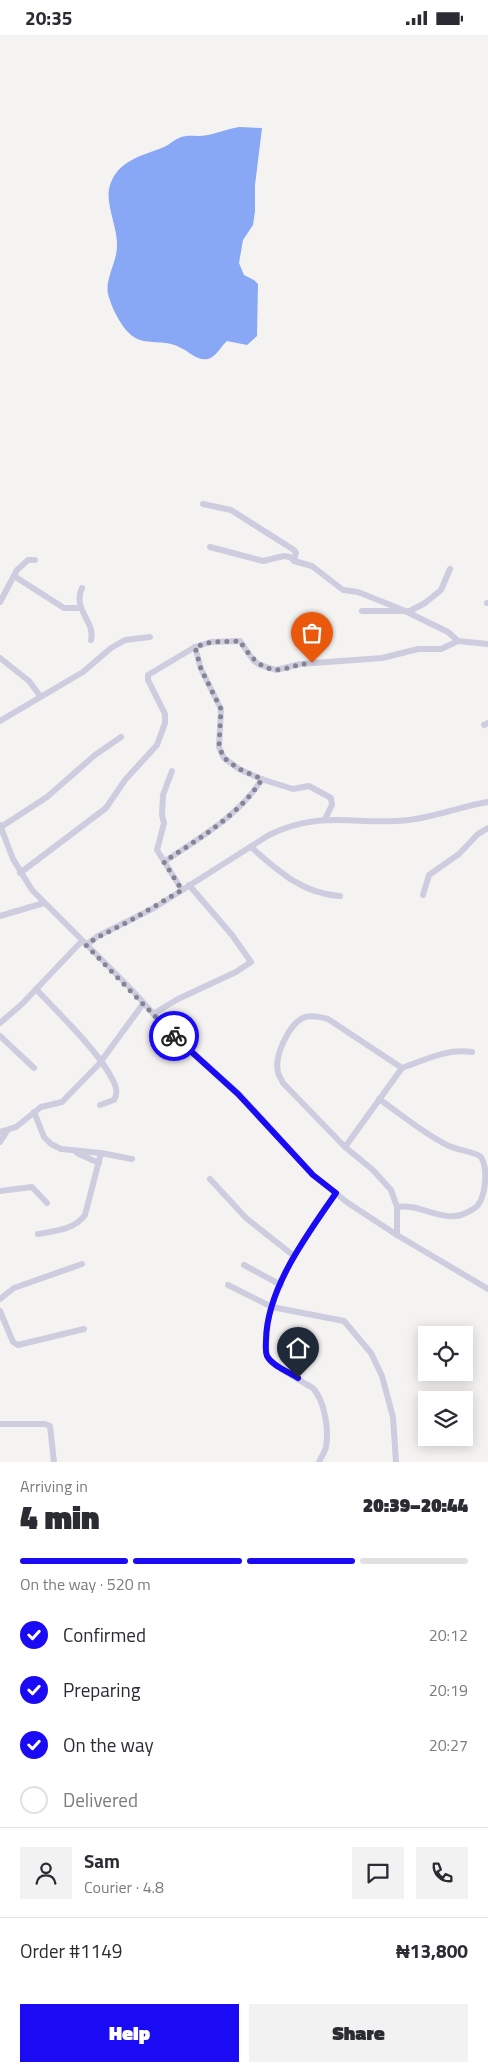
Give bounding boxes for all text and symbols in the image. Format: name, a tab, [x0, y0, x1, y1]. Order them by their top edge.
text: 20:35	[25, 3, 72, 32]
pin	[291, 612, 333, 663]
icon: bag	[298, 619, 326, 647]
courier	[149, 1011, 199, 1061]
icon: bike	[160, 1022, 188, 1050]
map controls	[418, 1326, 473, 1446]
button: locate	[418, 1326, 473, 1381]
pin	[277, 1327, 319, 1378]
icon: home	[284, 1334, 312, 1362]
button: layers	[418, 1391, 473, 1446]
text: Arriving in	[20, 1474, 88, 1498]
text: 20:39–20:44	[363, 1490, 468, 1519]
text: 4 min	[20, 1493, 100, 1541]
text: On the way · 520 m	[20, 1572, 151, 1596]
text: Confirmed	[63, 1620, 146, 1649]
icon: check	[20, 1621, 48, 1649]
text: 20:12	[429, 1623, 468, 1647]
text: Preparing	[63, 1675, 140, 1704]
icon: check	[20, 1676, 48, 1704]
text: 20:19	[429, 1678, 468, 1702]
text: On the way	[63, 1730, 154, 1759]
icon: check	[20, 1731, 48, 1759]
text: 20:27	[429, 1733, 468, 1757]
text: Delivered	[63, 1785, 138, 1814]
text: Sam	[84, 1846, 120, 1875]
button: person	[20, 1847, 72, 1899]
button: chat	[352, 1847, 404, 1899]
button: phone	[416, 1847, 468, 1899]
text: Courier · 4.8	[84, 1875, 164, 1899]
text: Order #1149	[20, 1936, 122, 1965]
text: ₦13,800	[396, 1936, 468, 1965]
button: Help	[20, 2004, 239, 2062]
button: Share	[249, 2004, 468, 2062]

